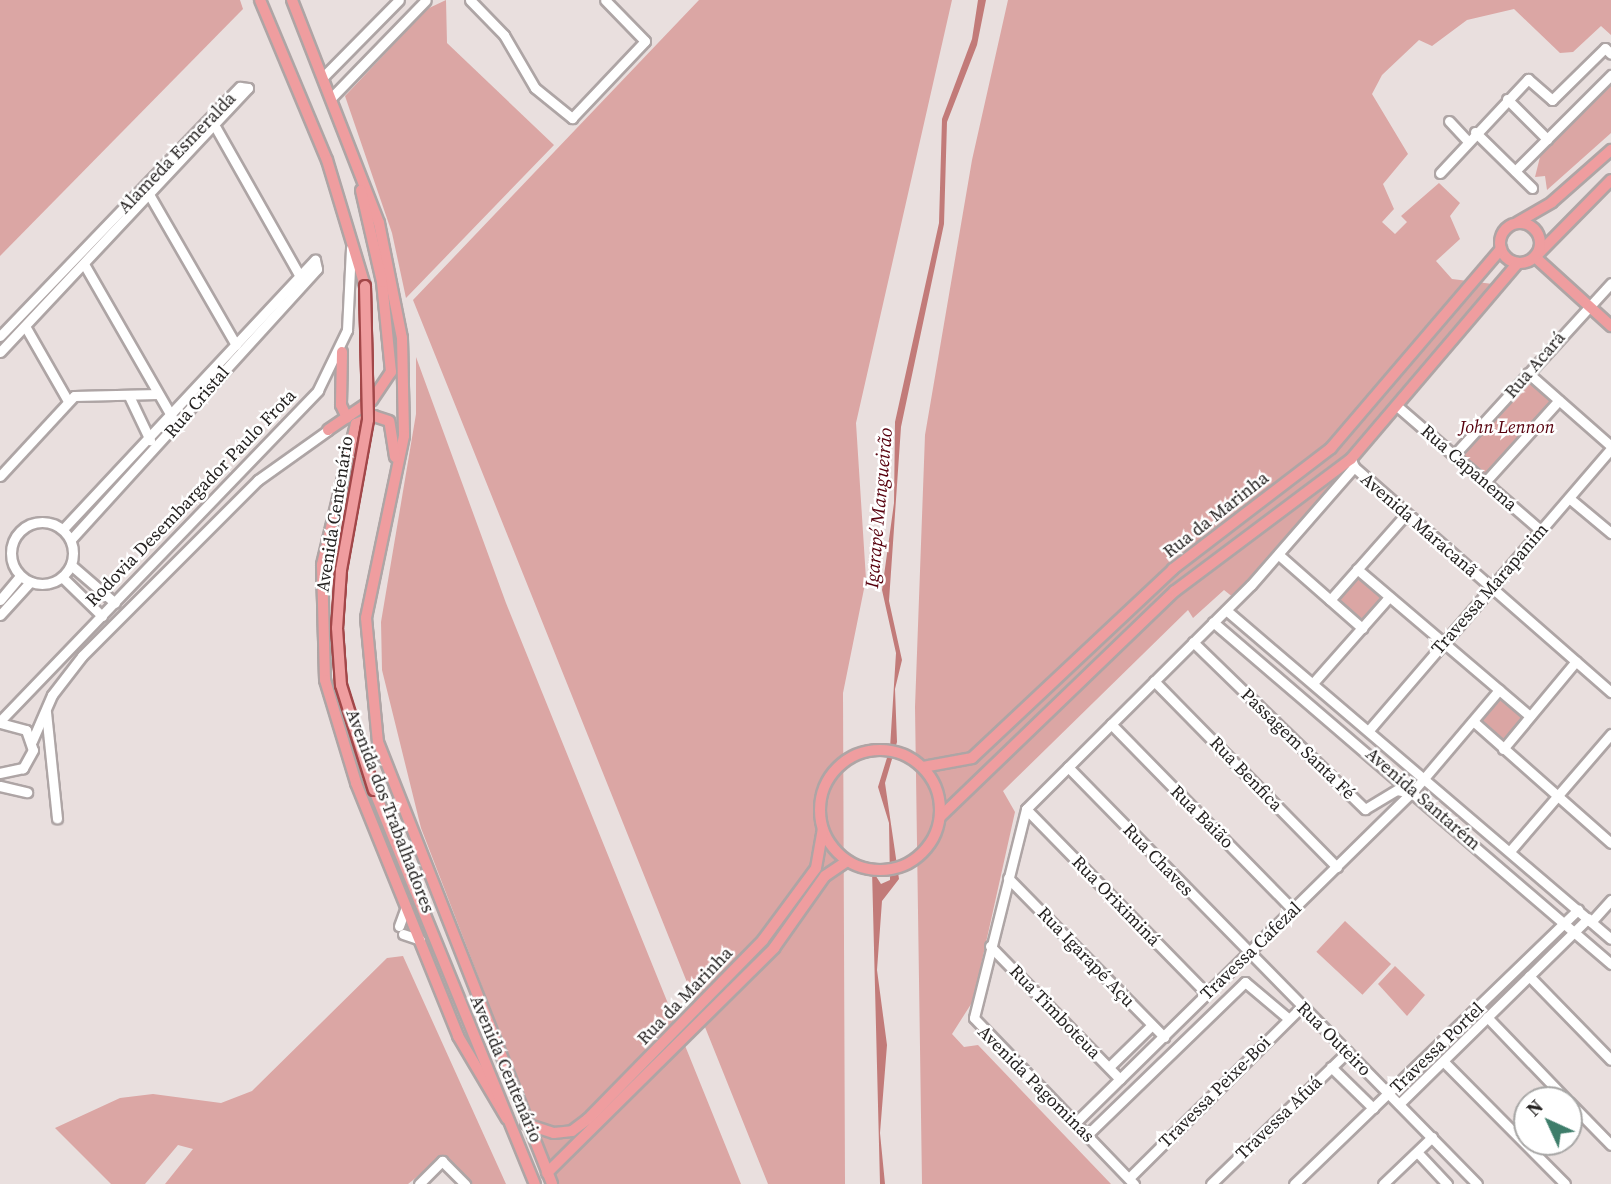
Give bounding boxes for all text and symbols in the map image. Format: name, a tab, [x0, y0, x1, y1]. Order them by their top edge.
street label: Alameda Esmeralda	[114, 88, 240, 218]
street label: Rua Acará	[1500, 327, 1570, 403]
street label: Rua Cristal	[160, 362, 234, 442]
street label: Rodovia Desembargador Paulo Frota	[81, 385, 301, 611]
park label: John Lennon	[1459, 416, 1555, 438]
street label: Rua Capanema	[1416, 420, 1522, 516]
water label: Igarapé Mangueirão	[861, 427, 897, 589]
street label: Avenida Centenário	[312, 434, 358, 594]
street label: Rua da Marinha	[1159, 467, 1273, 563]
street label: Avenida Maracanã	[1356, 468, 1482, 582]
street label: Travessa Marapanim	[1427, 519, 1553, 659]
street label: Passagem Santa Fé	[1236, 684, 1360, 804]
street label: Avenida dos Trabalhadores	[341, 706, 439, 916]
street label: Rua Benfica	[1205, 732, 1287, 816]
street label: Avenida Santarém	[1361, 743, 1485, 855]
street label: Rua Baião	[1166, 781, 1238, 853]
street label: Rua Chaves	[1118, 819, 1198, 901]
street label: Rua Oriximiná	[1067, 851, 1165, 951]
street label: Travessa Cafezal	[1196, 897, 1306, 1005]
street label: Rua Igarapé Açu	[1033, 902, 1139, 1012]
street label: Rua da Marinha	[633, 943, 737, 1049]
street label: Rua Timboteua	[1005, 960, 1105, 1064]
street label: Avenida Centenário	[465, 992, 547, 1146]
street label: Rua Outeiro	[1292, 997, 1376, 1081]
street label: Travessa Portel	[1386, 998, 1488, 1098]
street label: Avenida Pagominas	[973, 1021, 1099, 1147]
street label: Travessa Peixe-Boi	[1155, 1032, 1275, 1152]
street label: Travessa Afuá	[1231, 1072, 1327, 1164]
north arrow	[1513, 1086, 1583, 1156]
text: N	[1520, 1093, 1549, 1122]

